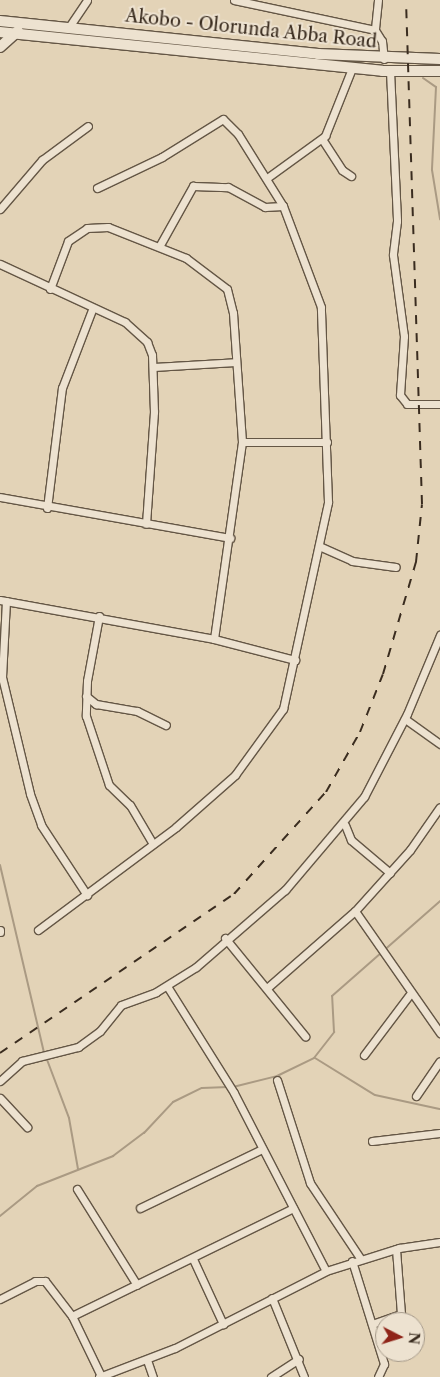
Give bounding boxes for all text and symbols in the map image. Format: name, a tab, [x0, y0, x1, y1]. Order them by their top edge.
street label: Akobo - Olorunda Abba Road	[124, 5, 378, 53]
north arrow	[375, 1312, 425, 1362]
text: N	[404, 1331, 423, 1345]

